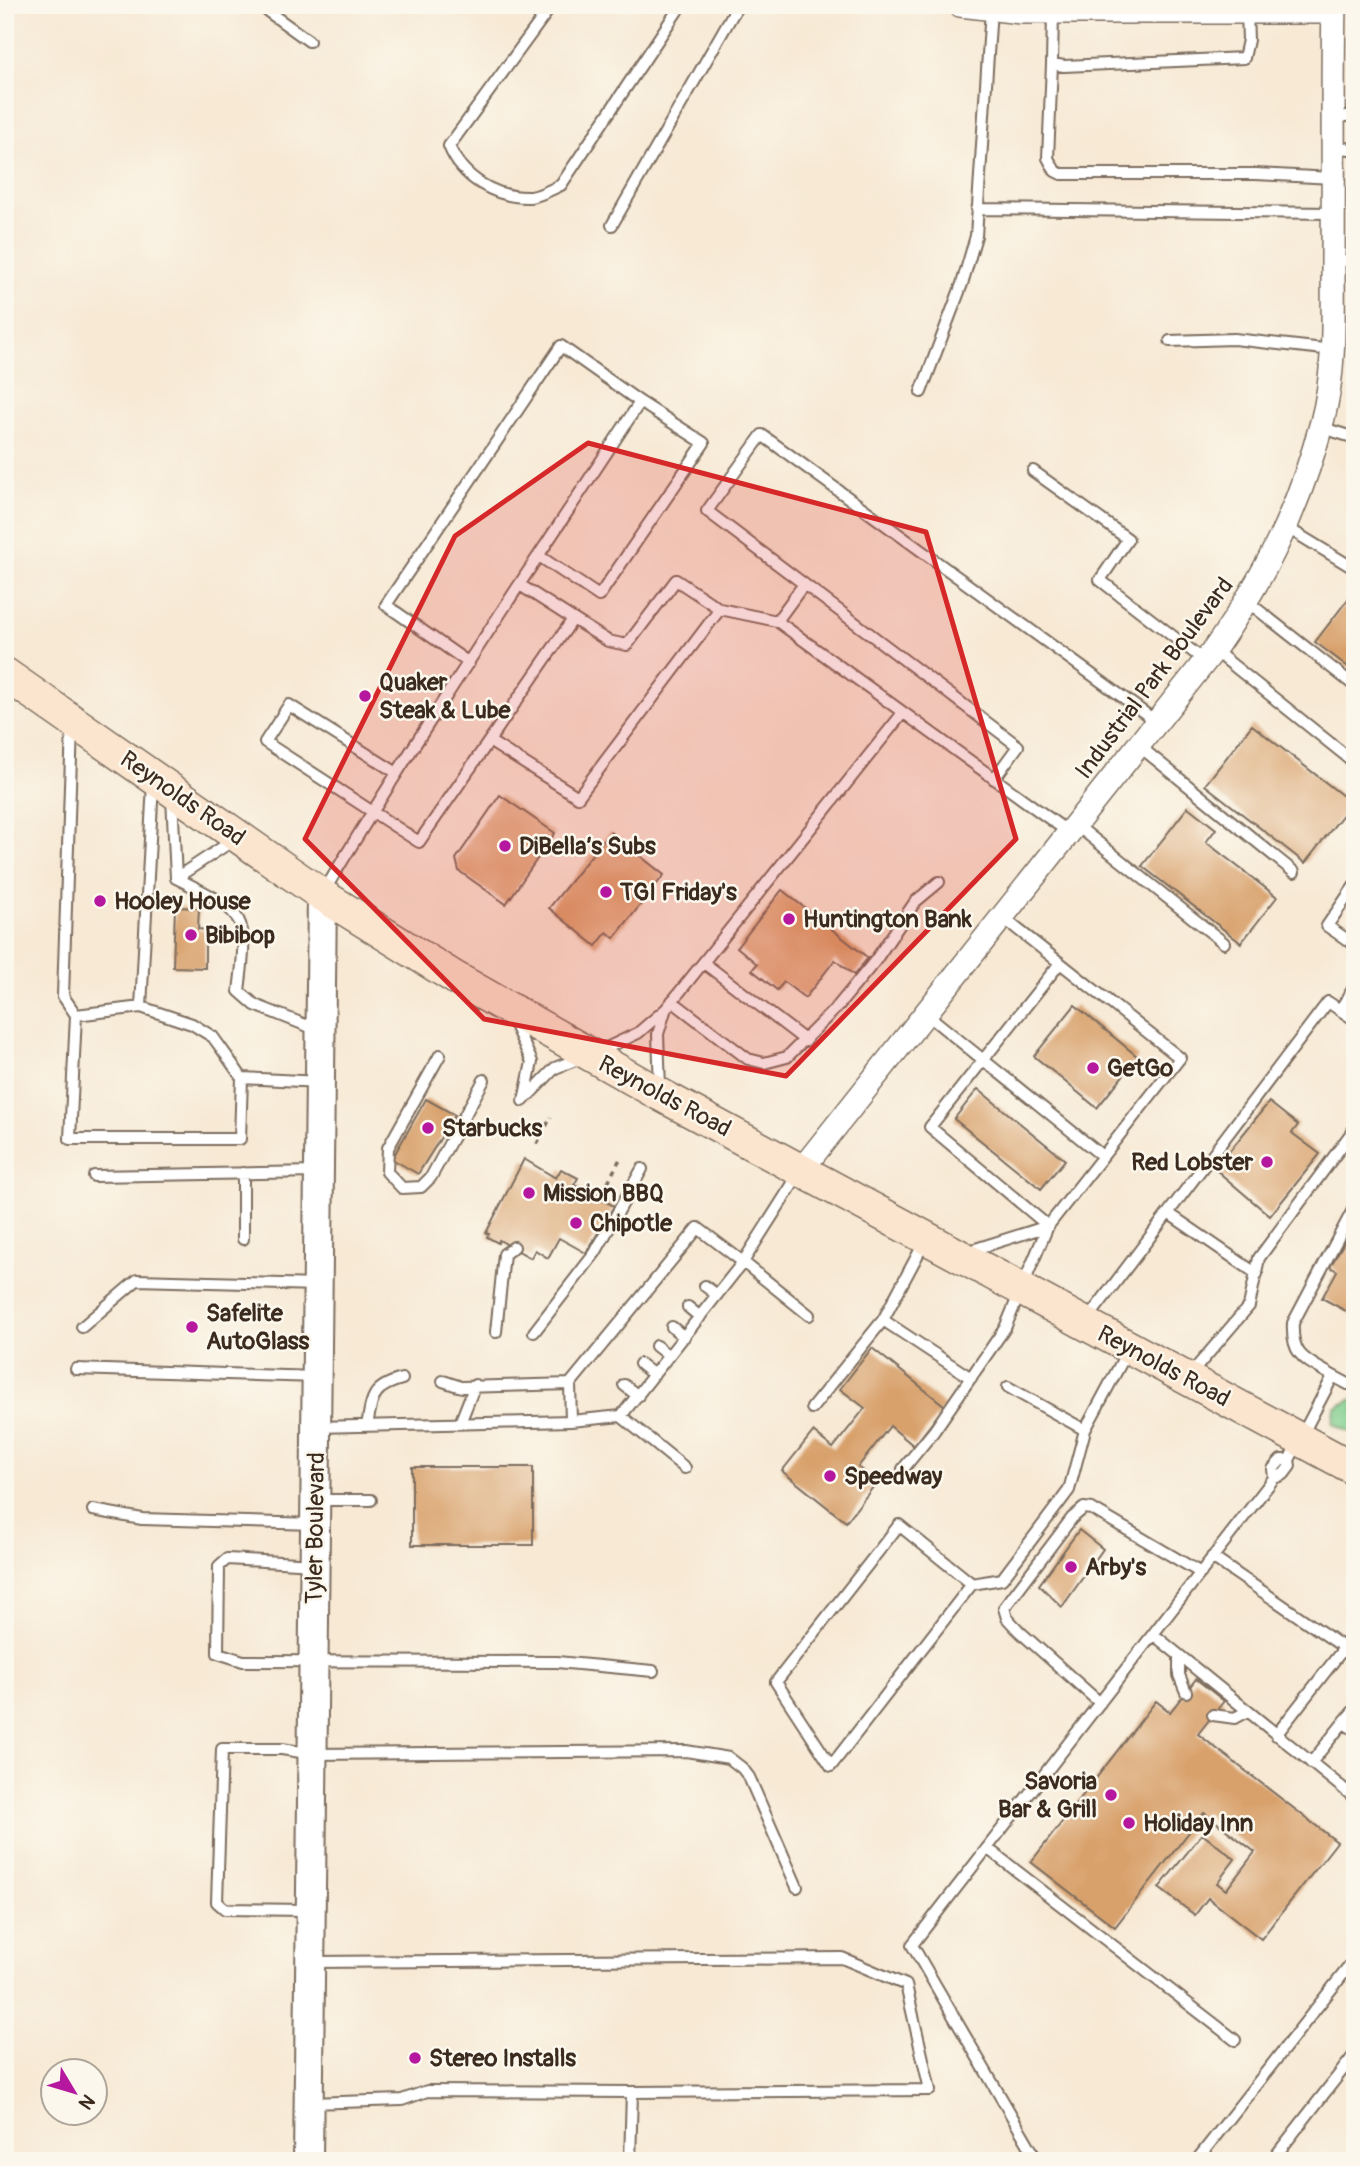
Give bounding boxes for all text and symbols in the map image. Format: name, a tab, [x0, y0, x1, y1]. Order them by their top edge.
street label: Industrial Park Boulevard	[1069, 572, 1240, 785]
place label: Quaker Steak & Lube	[379, 668, 511, 725]
marker: Quaker Steak & Lube	[357, 688, 373, 704]
street label: Reynolds Road	[115, 745, 251, 852]
place label: DiBella’s Subs	[519, 832, 656, 861]
marker: DiBella’s Subs	[497, 838, 513, 854]
place label: TGI Friday's	[619, 878, 737, 907]
marker: TGI Friday's	[598, 884, 614, 900]
place label: Hooley House	[114, 887, 252, 916]
marker: Hooley House	[92, 893, 108, 909]
place label: Huntington Bank	[803, 905, 973, 934]
marker: Huntington Bank	[781, 911, 797, 927]
place label: Bibibop	[205, 921, 275, 950]
marker: Bibibop	[183, 927, 199, 943]
street label: Reynolds Road	[593, 1049, 736, 1144]
place label: GetGo	[1107, 1054, 1173, 1083]
marker: GetGo	[1085, 1060, 1101, 1076]
place label: Starbucks	[442, 1114, 542, 1143]
marker: Starbucks	[420, 1120, 436, 1136]
place label: Red Lobster	[1131, 1148, 1253, 1177]
marker: Red Lobster	[1259, 1154, 1275, 1170]
place label: Mission BBQ	[543, 1179, 664, 1208]
marker: Mission BBQ	[521, 1185, 537, 1201]
place label: Chipotle	[590, 1209, 673, 1238]
marker: Chipotle	[568, 1215, 584, 1231]
place label: Safelite AutoGlass	[206, 1299, 310, 1356]
marker: Safelite AutoGlass	[184, 1319, 200, 1335]
street label: Reynolds Road	[1092, 1319, 1235, 1414]
street label: Tyler Boulevard	[300, 1452, 331, 1604]
place label: Speedway	[844, 1462, 943, 1491]
marker: Speedway	[822, 1468, 838, 1484]
place label: Arby's	[1085, 1553, 1146, 1582]
marker: Arby's	[1063, 1559, 1079, 1575]
place label: Savoria Bar & Grill	[998, 1767, 1097, 1824]
marker: Savoria Bar & Grill	[1103, 1787, 1119, 1803]
place label: Holiday Inn	[1143, 1809, 1253, 1838]
marker: Holiday Inn	[1121, 1815, 1137, 1831]
place label: Stereo Installs	[429, 2044, 576, 2073]
marker: Stereo Installs	[407, 2050, 423, 2066]
north arrow	[38, 2058, 108, 2128]
text: N	[73, 2089, 100, 2114]

